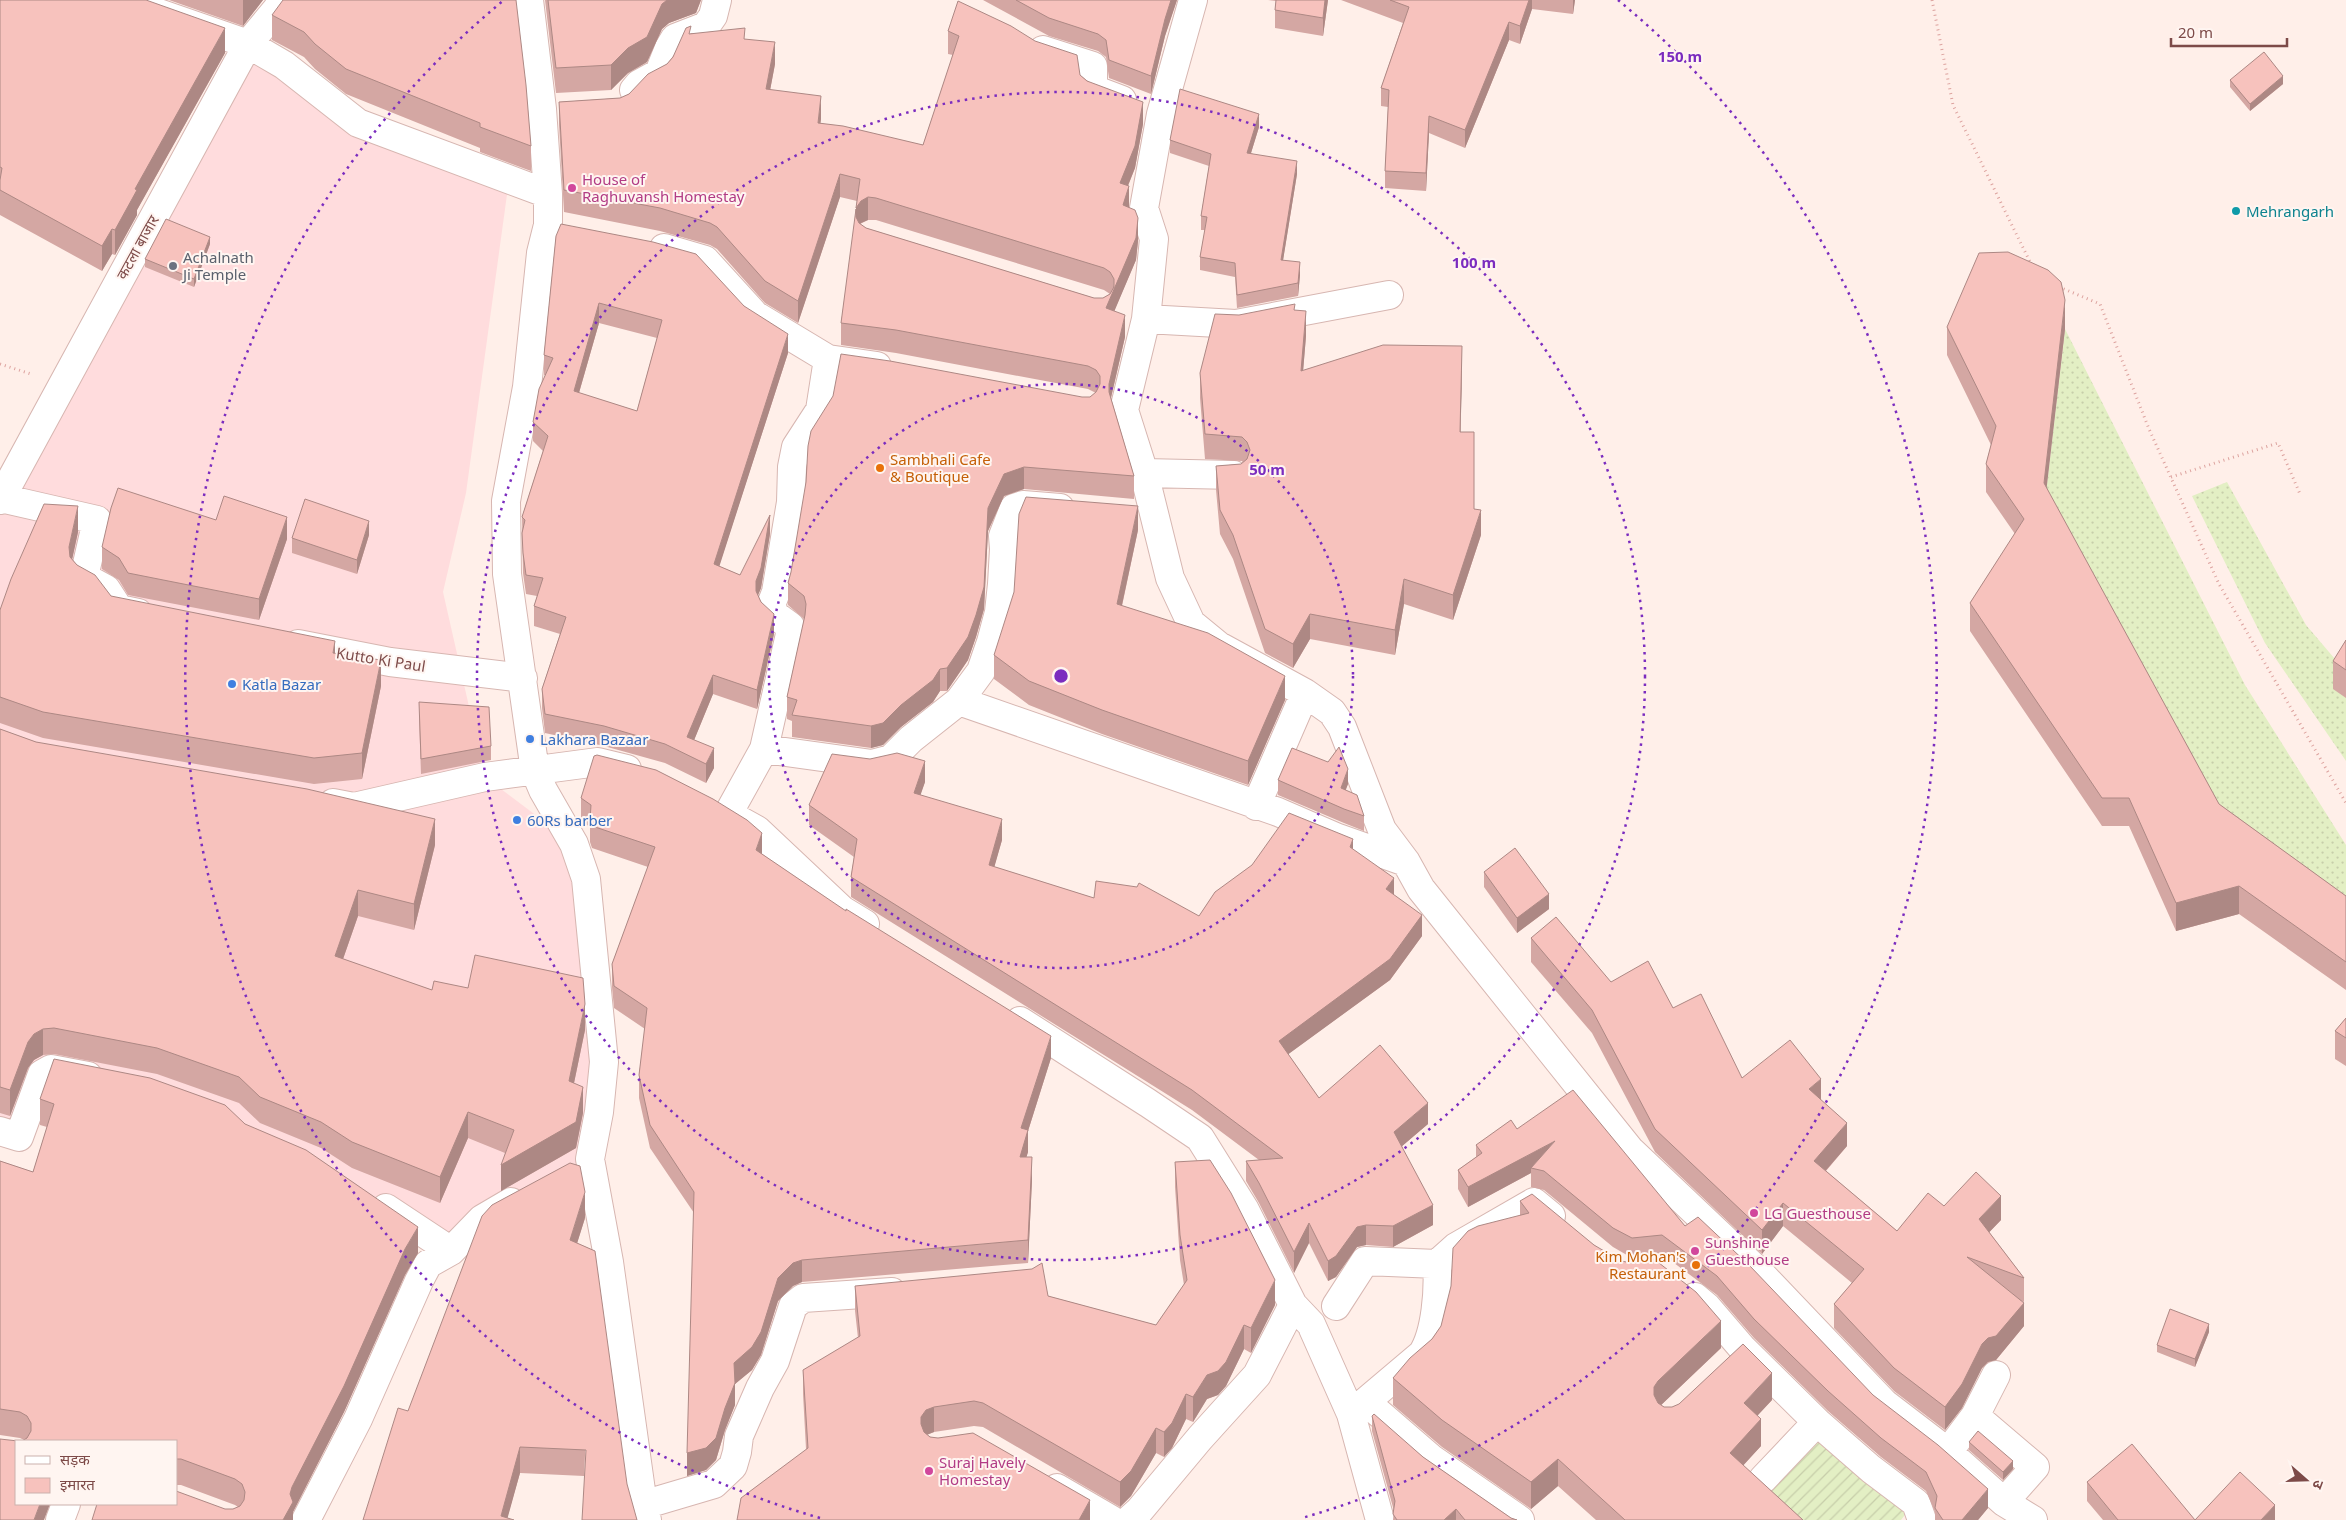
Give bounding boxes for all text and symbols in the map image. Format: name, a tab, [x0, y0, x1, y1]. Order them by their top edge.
scale bar	[2171, 15, 2287, 47]
text: 20 m	[2178, 22, 2213, 42]
text: 150 m	[1658, 46, 1702, 66]
place label: House of Raghuvansh Homestay	[582, 169, 745, 206]
marker: House of Raghuvansh Homestay	[566, 182, 578, 194]
place label: Mehrangarh	[2246, 201, 2334, 221]
marker: Mehrangarh	[2230, 205, 2242, 217]
street label: कटला बाजार	[111, 211, 163, 283]
place label: Achalnath Ji Temple	[181, 247, 254, 284]
text: 100 m	[1452, 252, 1496, 272]
marker: Achalnath Ji Temple	[167, 260, 179, 272]
place label: Sambhali Cafe & Boutique	[890, 449, 991, 486]
text: 50 m	[1249, 459, 1285, 479]
marker: Sambhali Cafe & Boutique	[874, 462, 886, 474]
street label: Kutto Ki Paul	[335, 642, 427, 676]
centre of rings	[1052, 667, 1070, 685]
place label: Katla Bazar	[242, 674, 321, 694]
marker: Katla Bazar	[226, 678, 238, 690]
place label: Lakhara Bazaar	[540, 729, 648, 749]
marker: Lakhara Bazaar	[524, 733, 536, 745]
place label: 60Rs barber	[527, 810, 612, 830]
marker: 60Rs barber	[511, 814, 523, 826]
place label: LG Guesthouse	[1764, 1203, 1871, 1223]
marker: LG Guesthouse	[1748, 1207, 1760, 1219]
place label: Sunshine Guesthouse	[1705, 1232, 1790, 1269]
marker: Sunshine Guesthouse	[1689, 1245, 1701, 1257]
place label: Kim Mohan's Restaurant	[1595, 1246, 1687, 1283]
marker: Kim Mohan's Restaurant	[1690, 1259, 1702, 1271]
legend	[15, 1440, 178, 1505]
text: सड़क	[60, 1449, 90, 1469]
place label: Suraj Havely Homestay	[939, 1452, 1026, 1489]
north arrow	[2281, 1455, 2331, 1505]
marker: Suraj Havely Homestay	[923, 1465, 935, 1477]
text: इमारत	[60, 1474, 95, 1494]
text: उ	[2308, 1478, 2329, 1492]

